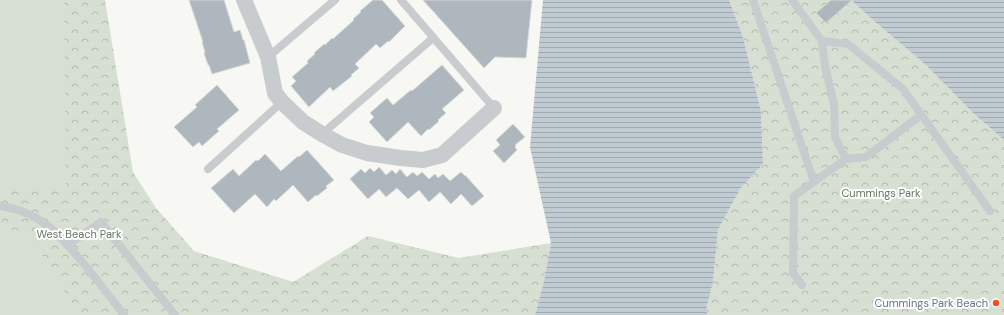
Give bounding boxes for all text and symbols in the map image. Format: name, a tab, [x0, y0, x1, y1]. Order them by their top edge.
park label: Cummings Park	[841, 186, 921, 200]
park label: West Beach Park	[37, 227, 122, 241]
place label: Cummings Park Beach	[875, 296, 988, 310]
marker: Cummings Park Beach	[991, 298, 1001, 308]

